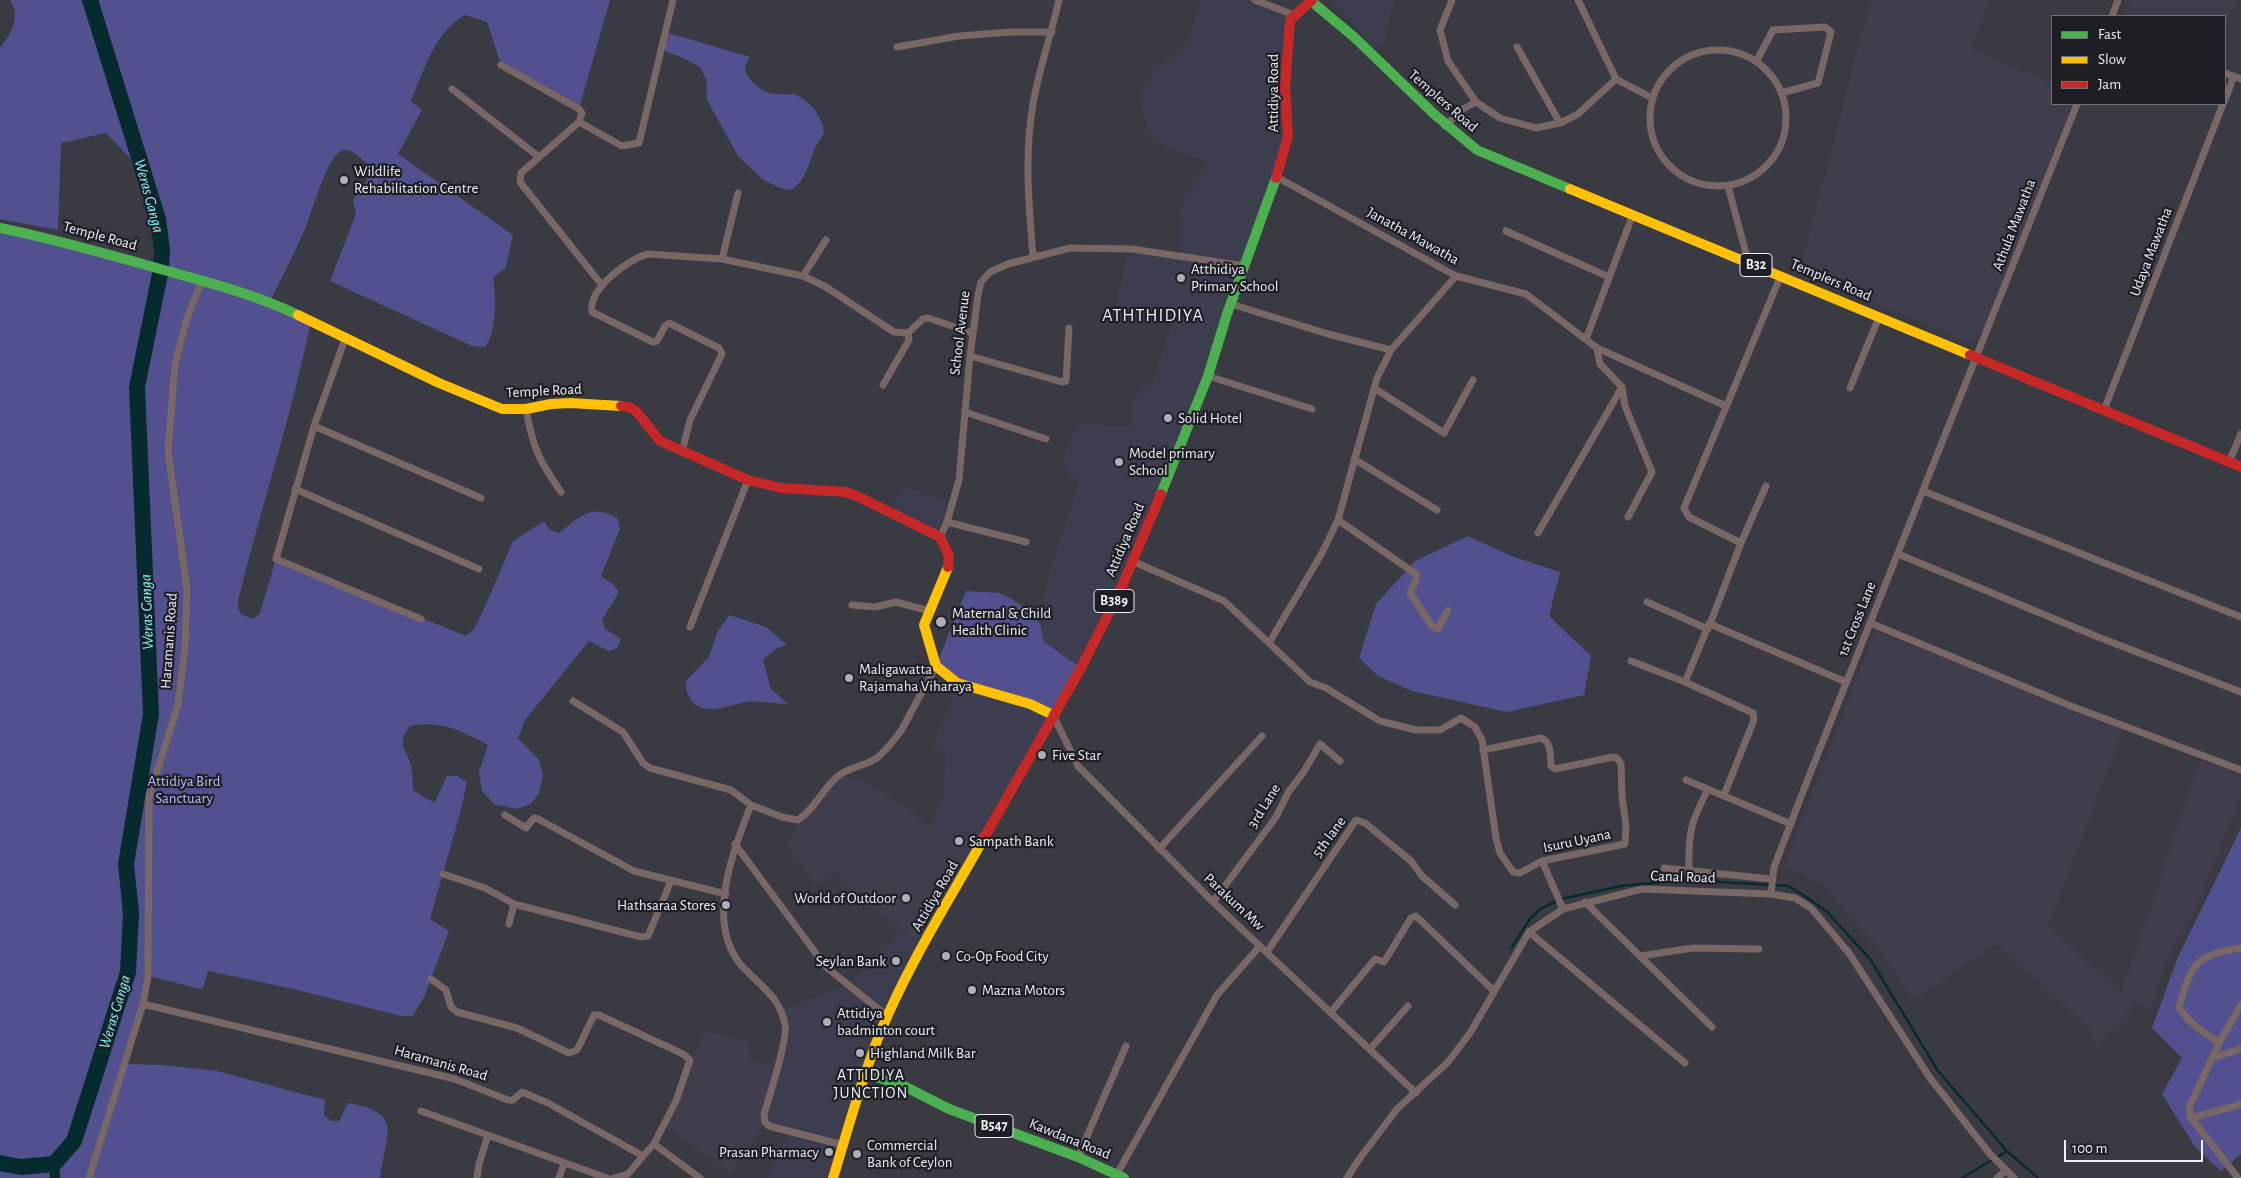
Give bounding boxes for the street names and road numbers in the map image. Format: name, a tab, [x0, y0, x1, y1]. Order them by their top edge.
street label: Attidiya Road	[1264, 54, 1282, 132]
street label: Templers Road	[1405, 66, 1481, 136]
street label: Athula Mawatha	[1988, 177, 2040, 273]
street label: Janatha Mawatha	[1364, 203, 1462, 269]
street label: Udaya Mawatha	[2126, 205, 2176, 299]
street label: Temple Road	[61, 217, 139, 255]
road number: B32	[1740, 254, 1772, 276]
street label: Templers Road	[1788, 255, 1874, 305]
street label: School Avenue	[946, 290, 974, 376]
street label: Temple Road	[506, 380, 582, 402]
street label: Attidiya Road	[1101, 500, 1149, 580]
street label: 1st Cross Lane	[1834, 579, 1880, 659]
road number: B389	[1094, 590, 1134, 612]
street label: Haramanis Road	[157, 592, 181, 690]
street label: 3rd Lane	[1243, 780, 1285, 832]
street label: 5th lane	[1308, 813, 1350, 861]
street label: Isuru Uyana	[1542, 825, 1612, 857]
street label: Attidiya Road	[908, 858, 962, 934]
street label: Canal Road	[1650, 867, 1716, 887]
street label: Parakum Mw	[1200, 869, 1268, 935]
street label: Haramanis Road	[392, 1041, 490, 1085]
road number: B547	[975, 1114, 1013, 1138]
street label: Kawdana Road	[1027, 1115, 1113, 1163]

